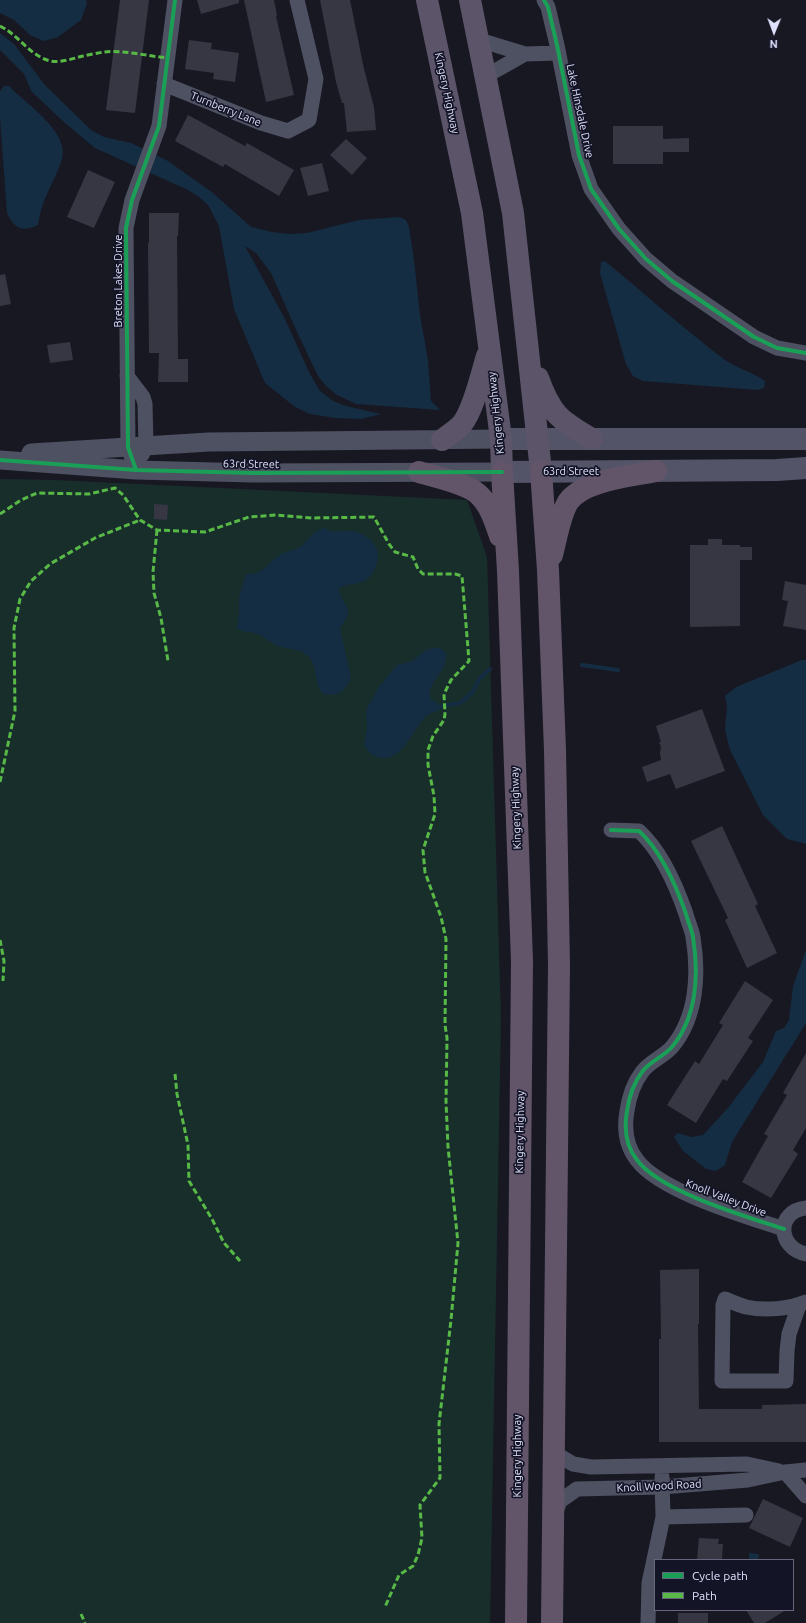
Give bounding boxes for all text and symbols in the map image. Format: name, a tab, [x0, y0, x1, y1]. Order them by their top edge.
north arrow	[754, 12, 794, 52]
text: N	[770, 38, 778, 50]
street label: Kingery Highway	[432, 51, 462, 135]
street label: Lake Hinsdale Drive	[564, 63, 596, 159]
street label: Turnberry Lane	[189, 89, 263, 129]
street label: Breton Lakes Drive	[111, 235, 125, 327]
street label: Kingery Highway	[485, 371, 507, 455]
street label: 63rd Street	[223, 457, 279, 471]
street label: 63rd Street	[543, 464, 599, 478]
street label: Kingery Highway	[508, 766, 524, 850]
street label: Kingery Highway	[513, 1090, 527, 1174]
street label: Knoll Valley Drive	[684, 1176, 768, 1220]
street label: Kingery Highway	[510, 1415, 524, 1497]
street label: Knoll Wood Road	[616, 1477, 702, 1495]
legend	[654, 1559, 794, 1611]
text: Cycle path	[692, 1569, 748, 1582]
text: Path	[692, 1589, 717, 1602]

